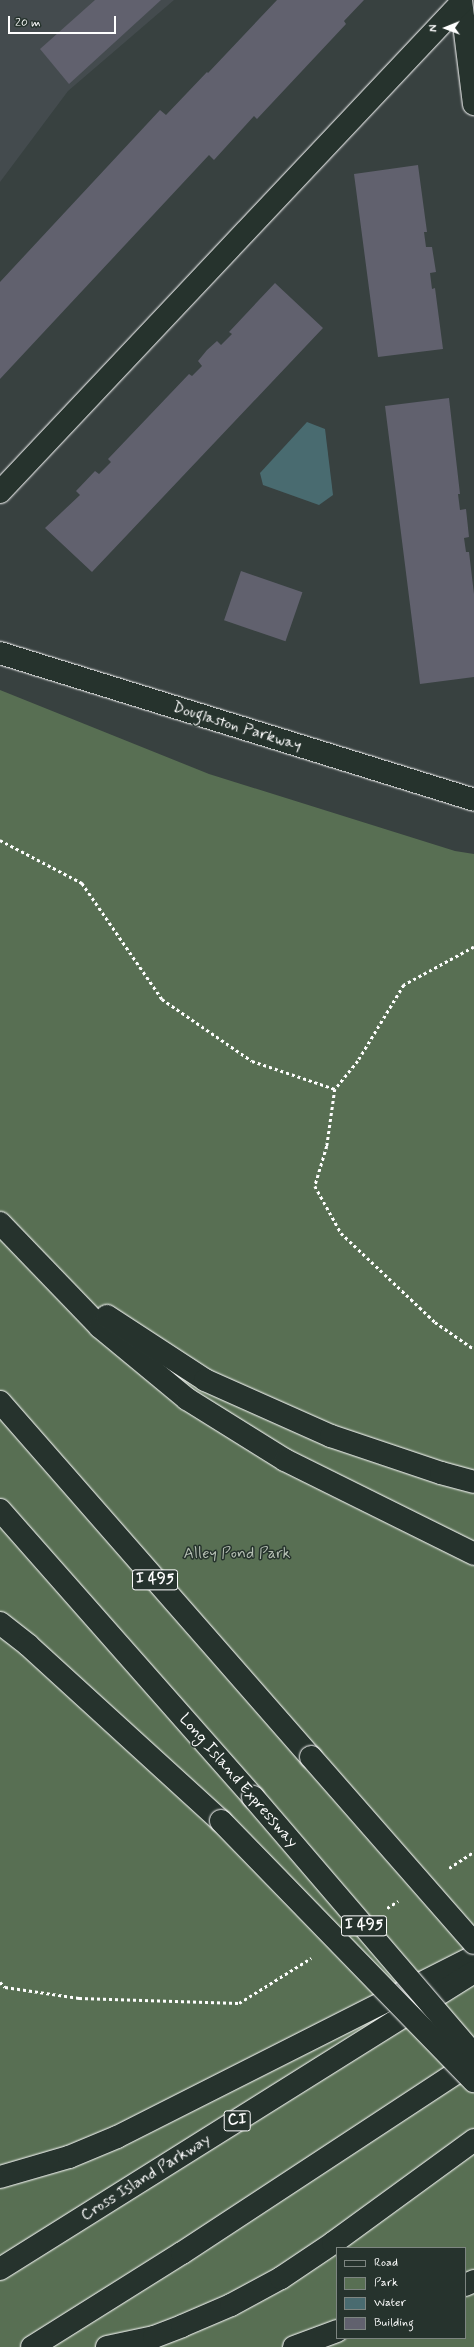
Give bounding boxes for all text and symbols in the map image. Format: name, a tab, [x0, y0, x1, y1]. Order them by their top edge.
scale bar	[10, 8, 118, 34]
north arrow	[426, 8, 466, 48]
text: 20 m	[15, 15, 41, 31]
text: N	[427, 24, 441, 32]
street label: Douglaston Parkway	[171, 698, 303, 756]
park label: Alley Pond Park	[184, 1544, 290, 1564]
road number: I 495	[132, 1567, 178, 1593]
street label: Long Island Expressway	[174, 1709, 302, 1853]
road number: I 495	[341, 1913, 387, 1939]
road number: CI	[223, 2108, 251, 2134]
street label: Cross Island Parkway	[76, 2129, 216, 2227]
legend	[336, 2247, 466, 2339]
text: Road	[374, 2255, 398, 2271]
text: Park	[374, 2275, 398, 2291]
text: Water	[374, 2295, 406, 2311]
text: Building	[374, 2315, 414, 2331]

